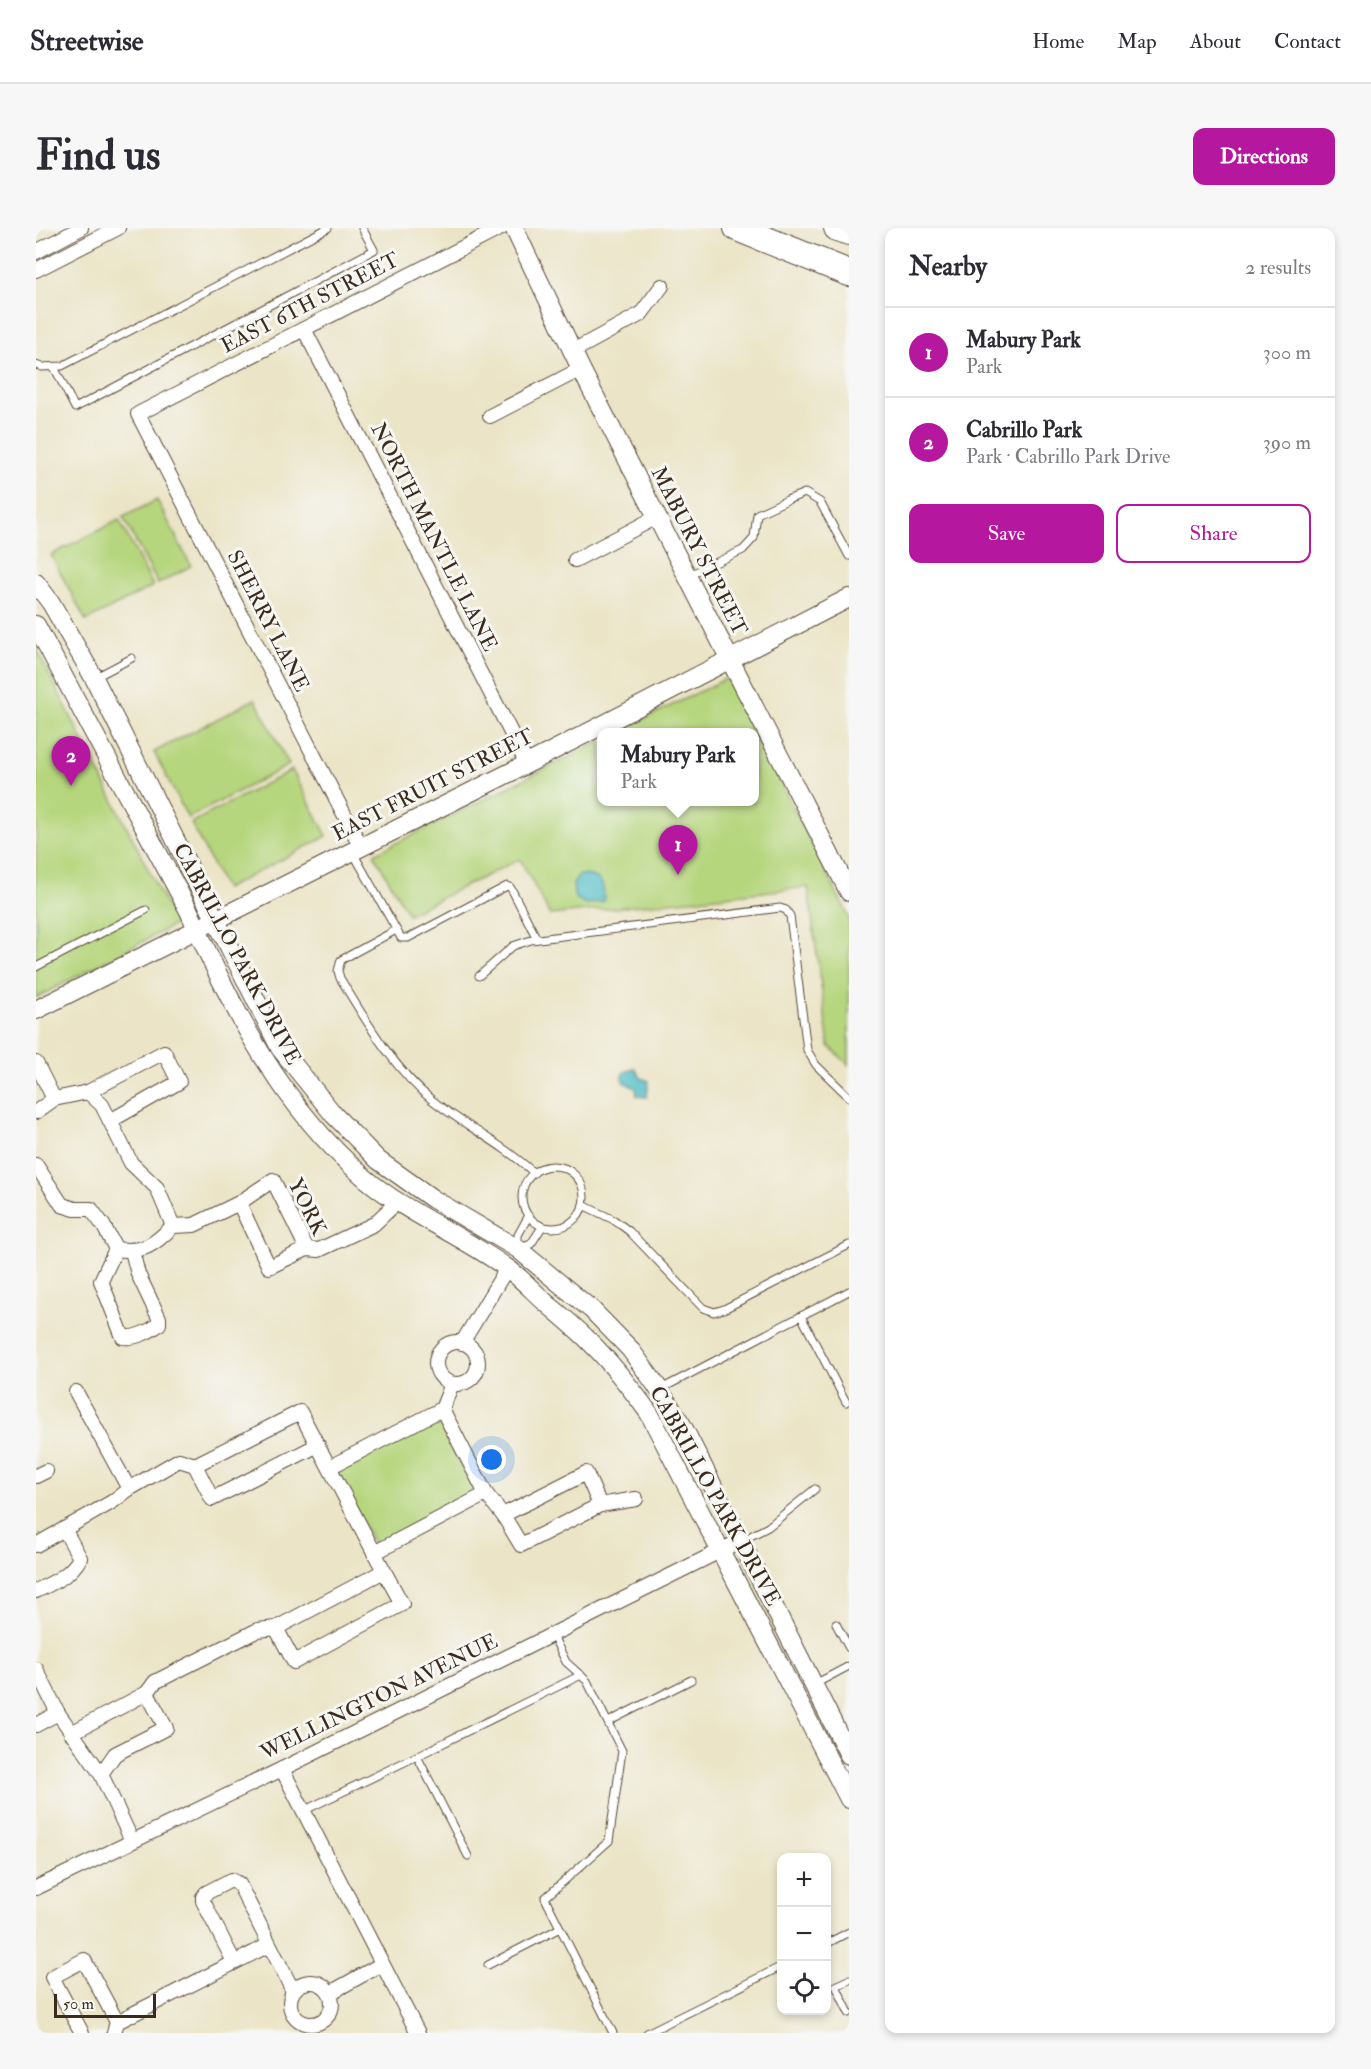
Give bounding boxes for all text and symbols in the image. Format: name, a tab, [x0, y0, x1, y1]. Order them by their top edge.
text: Streetwise	[30, 24, 144, 59]
text: Home	[1032, 28, 1084, 55]
text: Map	[1117, 28, 1157, 55]
text: About	[1190, 28, 1241, 55]
text: Contact	[1274, 28, 1341, 55]
button: Directions	[1193, 128, 1335, 185]
text: Find us	[36, 130, 160, 182]
street label: EAST 6TH STREET	[216, 246, 404, 360]
text: Nearby	[909, 251, 987, 283]
text: 2 results	[1245, 255, 1311, 280]
text: Mabury Park	[966, 326, 1081, 354]
text: 1	[925, 340, 932, 365]
text: 300 m	[1263, 340, 1311, 365]
text: Park	[966, 354, 1002, 379]
text: Cabrillo Park	[966, 416, 1082, 444]
street label: NORTH MANTLE LANE	[365, 418, 503, 656]
text: 2	[923, 430, 934, 455]
text: 390 m	[1263, 430, 1311, 455]
text: Park · Cabrillo Park Drive	[966, 444, 1170, 469]
street label: MABURY STREET	[645, 462, 753, 640]
button: Save	[909, 504, 1104, 563]
button: Share	[1116, 504, 1311, 563]
street label: SHERRY LANE	[221, 546, 315, 696]
street label: EAST FRUIT STREET	[328, 722, 538, 847]
popup	[597, 728, 759, 806]
pin: 2	[51, 736, 90, 786]
text: Mabury Park	[621, 741, 735, 769]
text: Park	[621, 769, 657, 794]
pin: 1	[658, 826, 698, 875]
street label: CABRILLO PARK DRIVE	[167, 839, 307, 1069]
street label: YORK	[282, 1174, 333, 1240]
street label: CABRILLO PARK DRIVE	[643, 1381, 787, 1611]
your location	[477, 1445, 506, 1474]
street label: WELLINGTON AVENUE	[255, 1628, 502, 1767]
map controls	[777, 1853, 831, 2015]
button: +	[777, 1853, 831, 1907]
button: −	[777, 1907, 831, 1961]
button: locate	[777, 1961, 831, 2015]
scale bar	[54, 1991, 156, 2018]
text: 50 m	[63, 1994, 94, 2014]

